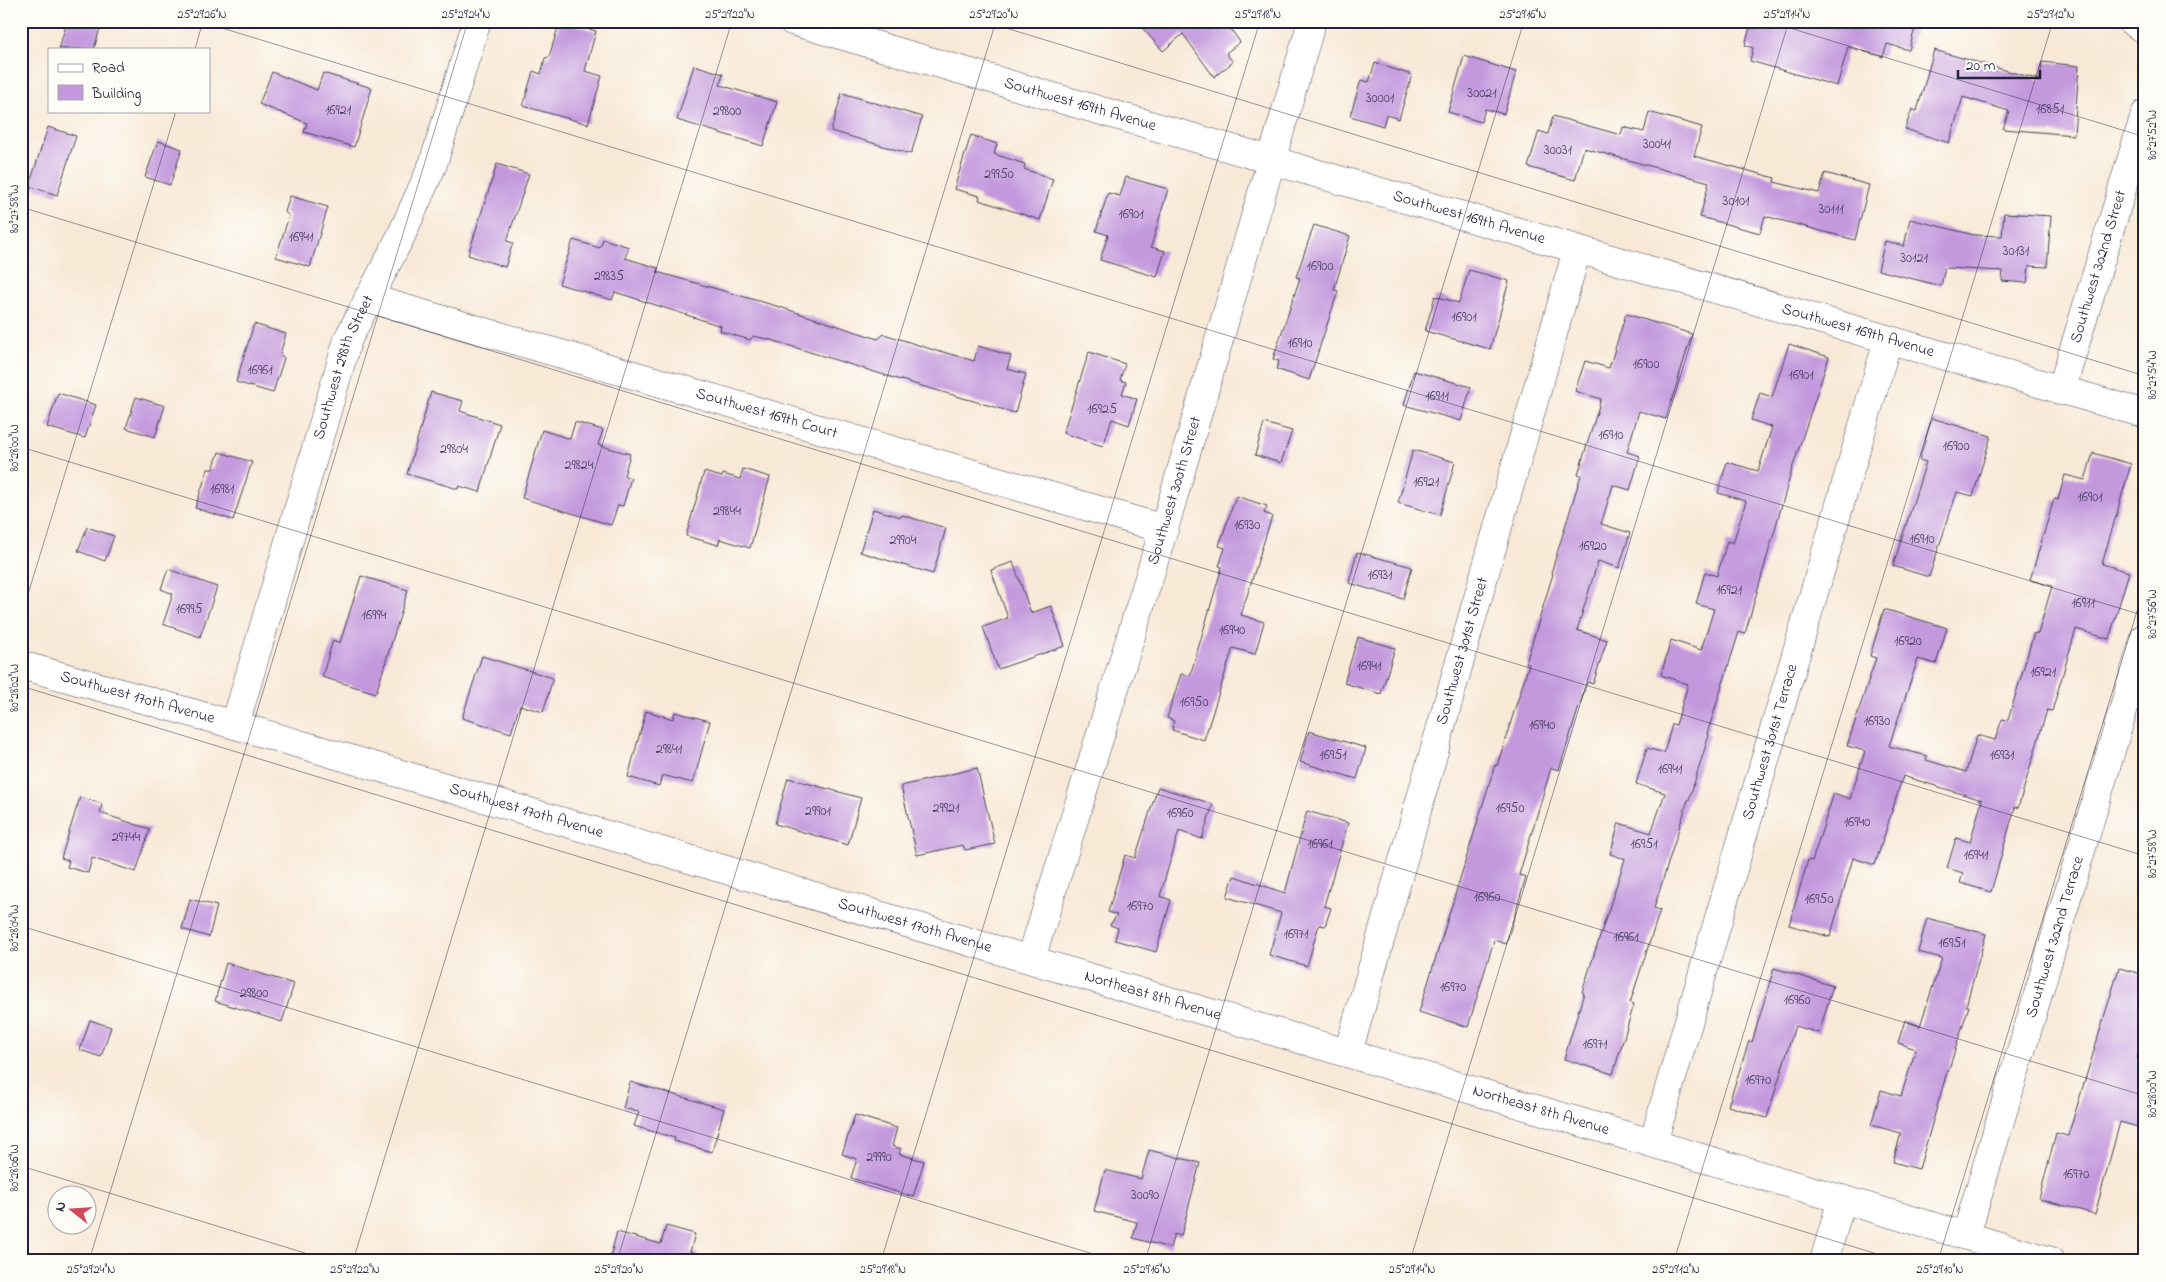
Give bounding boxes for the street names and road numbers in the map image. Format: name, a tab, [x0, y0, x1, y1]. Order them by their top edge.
street label: Southwest 169th Avenue	[1001, 71, 1160, 138]
street label: Southwest 169th Avenue	[1390, 184, 1549, 251]
street label: Southwest 302nd Street	[2064, 187, 2133, 346]
street label: Southwest 298th Street	[307, 290, 381, 442]
street label: Southwest 169th Avenue	[1779, 297, 1938, 364]
street label: Southwest 169th Court	[693, 382, 841, 446]
street label: Southwest 300th Street	[1142, 413, 1208, 568]
street label: Southwest 301st Street	[1430, 574, 1495, 728]
street label: Southwest 301st Terrace	[1736, 660, 1805, 823]
street label: Southwest 170th Avenue	[58, 665, 218, 731]
street label: Southwest 170th Avenue	[446, 777, 607, 845]
street label: Southwest 302nd Terrace	[2020, 853, 2091, 1021]
street label: Southwest 170th Avenue	[835, 892, 995, 960]
street label: Northeast 8th Avenue	[1081, 964, 1225, 1028]
street label: Northeast 8th Avenue	[1470, 1079, 1613, 1142]

